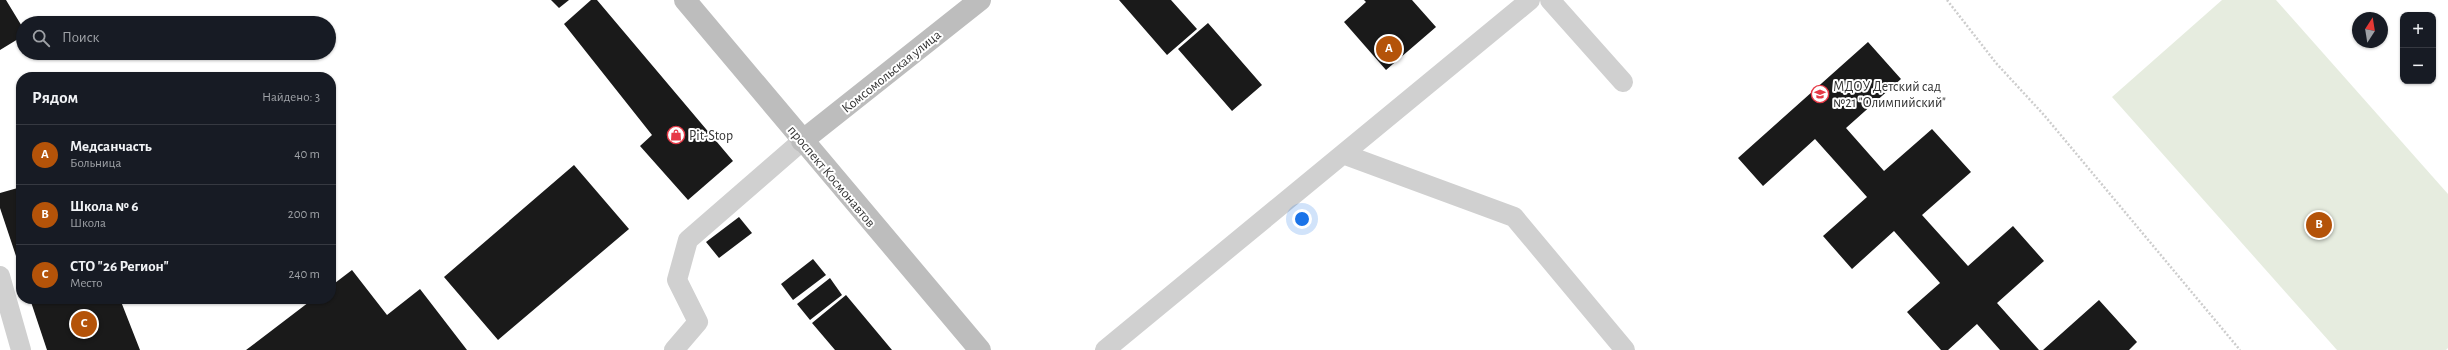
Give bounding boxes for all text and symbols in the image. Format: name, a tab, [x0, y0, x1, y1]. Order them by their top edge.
north arrow	[2352, 12, 2388, 48]
map controls	[2400, 12, 2436, 84]
button: +	[2400, 12, 2436, 48]
search box	[16, 16, 336, 60]
icon: search	[30, 27, 52, 49]
street label: Комсомольская улица	[839, 27, 944, 116]
text: Поиск	[62, 30, 100, 45]
pin: A	[1376, 34, 1402, 64]
button: −	[2400, 48, 2436, 84]
place label: МДОУ Детский сад №21 "Олимпийский"	[1833, 80, 1946, 110]
school or university icon: МДОУ Детский сад №21 "Олимпийский"	[1810, 84, 1830, 104]
text: Рядом	[32, 89, 78, 106]
text: Найдено: 3	[262, 91, 320, 104]
street label: проспект Космонавтов	[785, 123, 878, 230]
shop icon: Pit-Stop	[666, 125, 686, 145]
place label: Pit-Stop	[689, 129, 733, 143]
text: Медсанчасть	[70, 139, 152, 154]
text: A	[41, 148, 49, 161]
text: 40 m	[294, 148, 320, 161]
text: Больница	[70, 157, 122, 170]
text: Школа № 6	[70, 199, 139, 214]
text: B	[41, 208, 49, 221]
text: 200 m	[288, 208, 320, 221]
your location	[1292, 209, 1312, 229]
pin: B	[2306, 210, 2332, 240]
text: Школа	[70, 217, 106, 230]
text: СТО "26 Регион"	[70, 259, 169, 274]
text: C	[42, 268, 48, 281]
text: 240 m	[288, 268, 320, 281]
text: Место	[70, 277, 102, 290]
pin: C	[71, 309, 97, 339]

